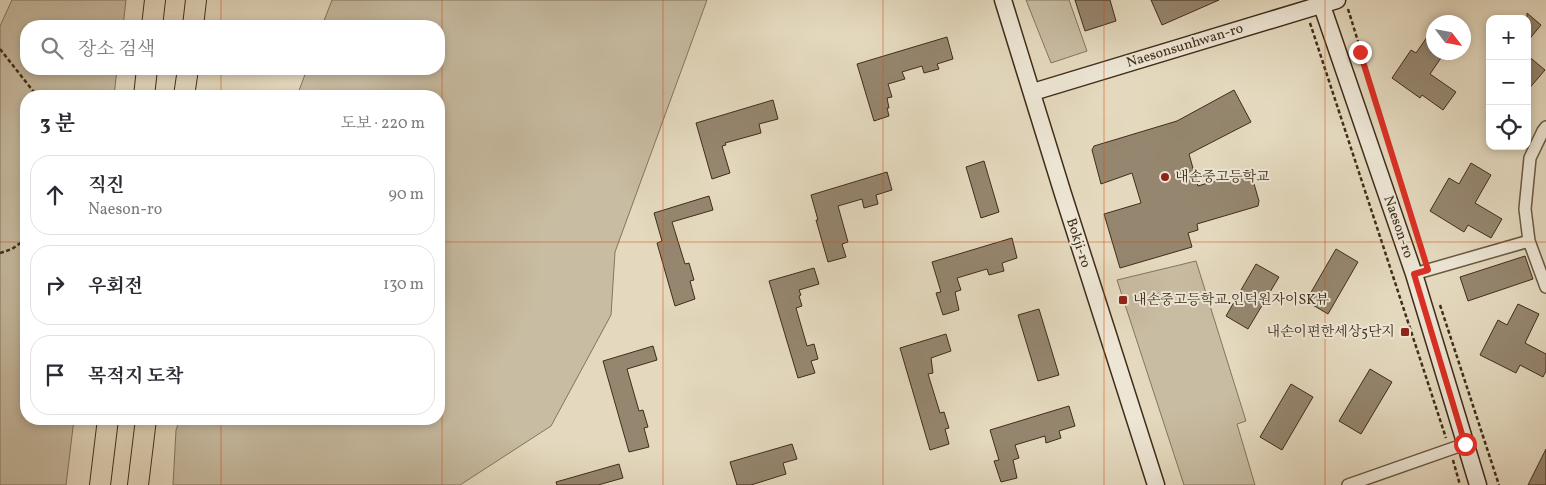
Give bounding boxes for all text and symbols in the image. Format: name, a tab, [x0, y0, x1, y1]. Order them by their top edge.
north arrow	[1426, 15, 1471, 60]
map controls	[1486, 15, 1531, 150]
button: +	[1486, 15, 1531, 60]
street label: Naesonsunhwan-ro	[1124, 19, 1246, 73]
search box	[20, 20, 445, 75]
icon: search	[38, 34, 66, 62]
text: 장소 검색	[78, 37, 155, 63]
route end	[1349, 41, 1372, 64]
button: −	[1486, 60, 1531, 105]
button: locate	[1486, 105, 1531, 150]
text: 3 분	[40, 110, 75, 139]
text: 도보 · 220 m	[341, 113, 425, 135]
place label: 내손중고등학교	[1175, 168, 1270, 187]
marker: 내손중고등학교	[1159, 171, 1171, 183]
text: 직진	[88, 173, 125, 199]
icon: ahead	[41, 181, 69, 209]
text: 90 m	[388, 184, 424, 206]
street label: Naeson-ro	[1378, 193, 1418, 261]
text: Naeson-ro	[88, 199, 162, 221]
street label: Bokji-ro	[1061, 216, 1095, 270]
icon: right	[41, 271, 69, 299]
text: 우회전	[88, 274, 143, 300]
text: 130 m	[383, 274, 424, 296]
place label: 내손중고등학교.인덕원자이SK뷰	[1133, 291, 1330, 310]
marker: 내손중고등학교.인덕원자이SK뷰	[1117, 294, 1129, 306]
place label: 내손이편한세상5단지	[1267, 323, 1395, 342]
marker: 내손이편한세상5단지	[1399, 326, 1411, 338]
icon: arrive	[41, 361, 69, 389]
text: 목적지 도착	[88, 364, 184, 390]
route start	[1454, 433, 1477, 456]

